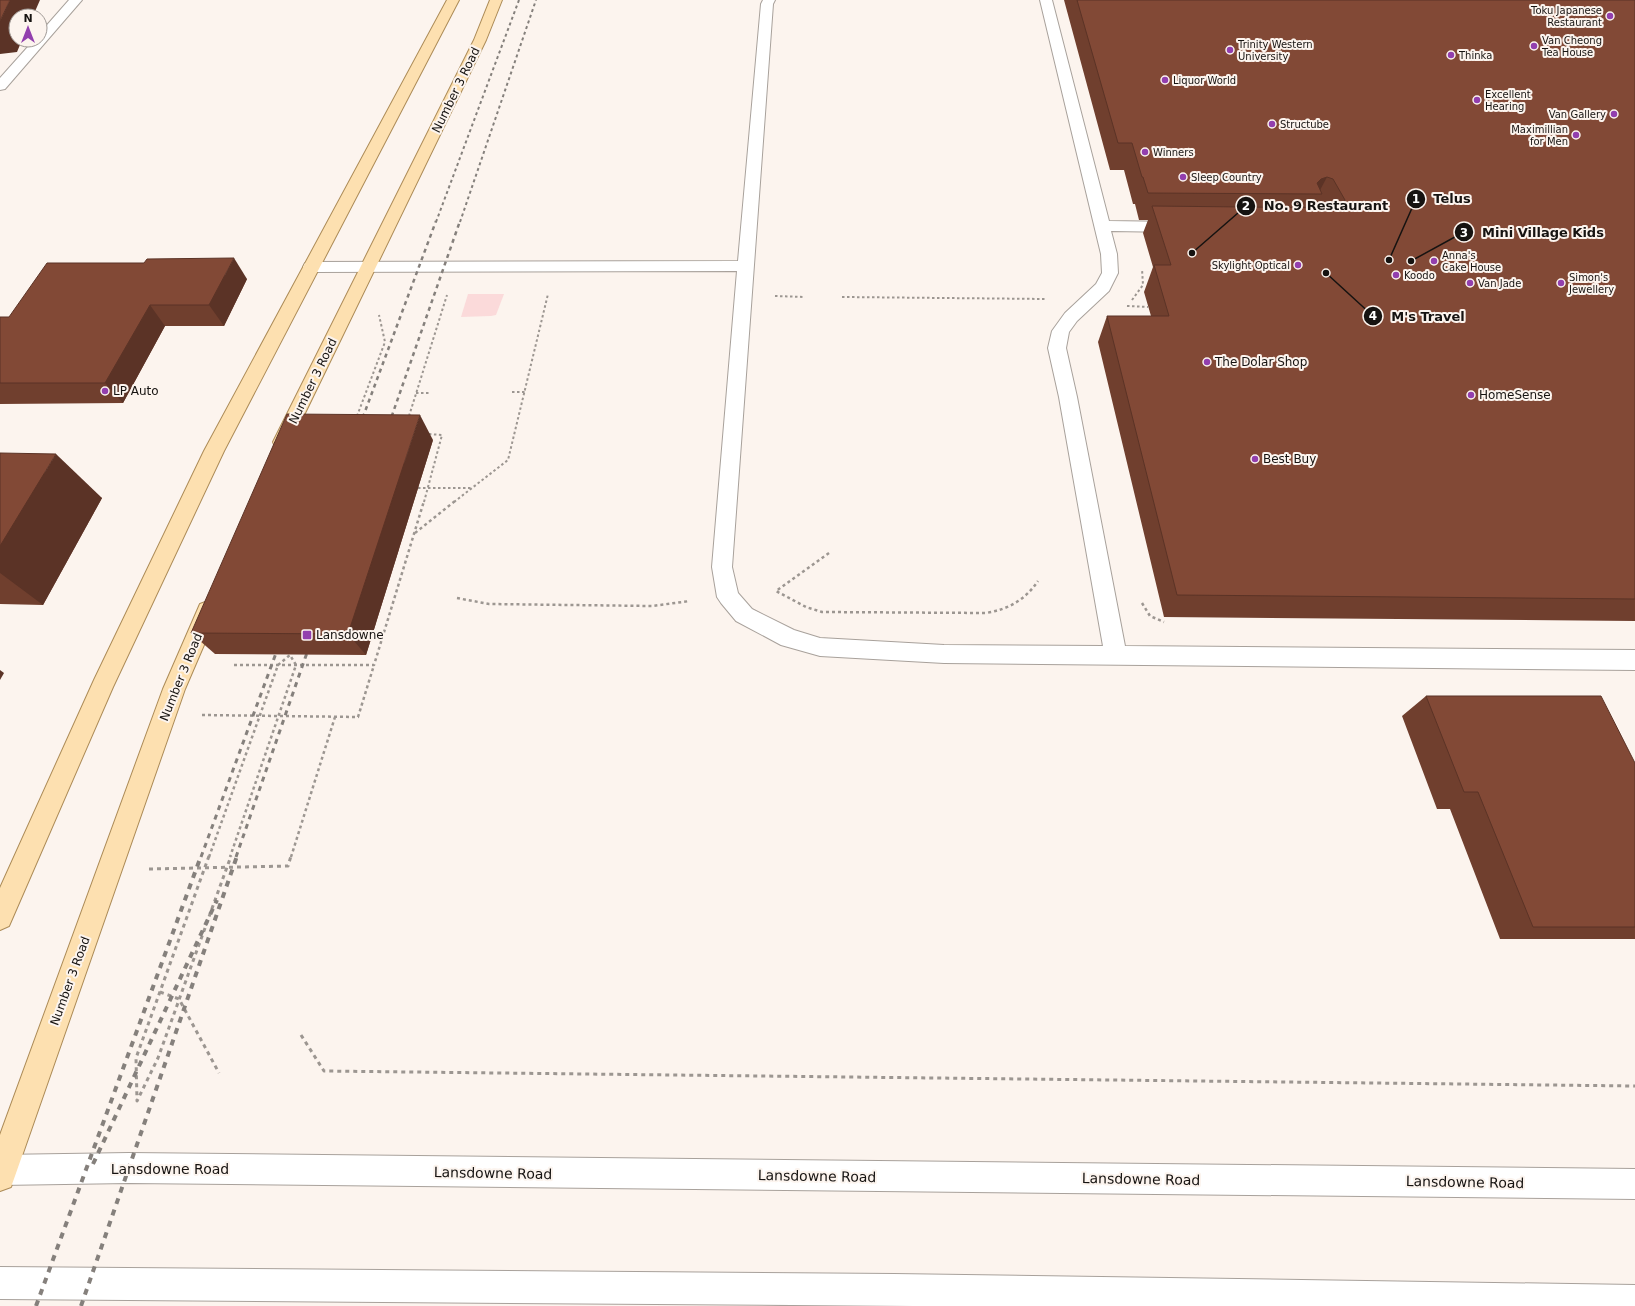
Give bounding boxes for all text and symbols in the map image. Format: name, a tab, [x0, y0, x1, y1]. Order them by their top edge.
place label: Toku Japanese Restaurant	[1530, 5, 1602, 28]
north arrow	[8, 8, 48, 48]
marker: Toku Japanese Restaurant	[1605, 11, 1615, 21]
text: N	[23, 12, 33, 25]
place label: Van Cheong Tea House	[1541, 35, 1602, 58]
place label: Trinity Western University	[1237, 39, 1313, 62]
marker: Van Cheong Tea House	[1529, 41, 1539, 51]
street label: Number 3 Road	[429, 45, 483, 135]
marker: Trinity Western University	[1225, 45, 1235, 55]
marker: Thinka	[1446, 50, 1456, 60]
place label: Thinka	[1458, 50, 1492, 61]
marker: Liquor World	[1160, 75, 1170, 85]
place label: Liquor World	[1173, 75, 1236, 86]
place label: Excellent Hearing	[1485, 89, 1531, 112]
marker: Excellent Hearing	[1472, 95, 1482, 105]
place label: Van Gallery	[1549, 109, 1606, 120]
marker: Van Gallery	[1609, 109, 1619, 119]
marker: Structube	[1267, 119, 1277, 129]
place label: Structube	[1280, 119, 1329, 130]
place label: Maximillian for Men	[1511, 124, 1568, 147]
marker: Maximillian for Men	[1571, 130, 1581, 140]
marker: Winners	[1140, 147, 1150, 157]
place label: Winners	[1153, 147, 1194, 158]
marker: Sleep Country	[1178, 172, 1188, 182]
place label: Sleep Country	[1191, 172, 1262, 183]
callout: Telus	[1406, 186, 1479, 211]
text: Telus	[1433, 191, 1471, 206]
text: 1	[1412, 192, 1420, 206]
callout: No. 9 Restaurant	[1236, 193, 1396, 218]
text: No. 9 Restaurant	[1264, 198, 1388, 213]
text: 2	[1242, 199, 1250, 213]
callout: Mini Village Kids	[1454, 220, 1612, 245]
text: Mini Village Kids	[1482, 225, 1604, 240]
text: 3	[1460, 226, 1468, 240]
place label: Anna's Cake House	[1442, 250, 1501, 273]
marker: Anna's Cake House	[1429, 256, 1439, 266]
place label: Skylight Optical	[1212, 260, 1290, 271]
marker: Skylight Optical	[1293, 260, 1303, 270]
marker: Koodo	[1391, 270, 1401, 280]
place label: Koodo	[1404, 270, 1435, 281]
place label: Simon's Jewellery	[1568, 272, 1614, 295]
marker: Van Jade	[1465, 278, 1475, 288]
place label: Van Jade	[1478, 278, 1521, 289]
marker: Simon's Jewellery	[1556, 278, 1566, 288]
callout: M's Travel	[1363, 304, 1473, 329]
text: 4	[1369, 309, 1377, 323]
text: M's Travel	[1391, 309, 1465, 324]
street label: Number 3 Road	[286, 336, 340, 426]
place label: The Dolar Shop	[1214, 355, 1307, 369]
marker: The Dolar Shop	[1202, 357, 1212, 367]
place label: LP Auto	[113, 384, 159, 398]
marker: LP Auto	[100, 386, 110, 396]
place label: HomeSense	[1479, 388, 1551, 402]
marker: HomeSense	[1466, 390, 1476, 400]
place label: Best Buy	[1263, 452, 1316, 466]
marker: Best Buy	[1250, 454, 1260, 464]
place label: Lansdowne	[316, 628, 384, 642]
marker: Lansdowne	[301, 629, 313, 641]
street label: Number 3 Road	[157, 631, 205, 723]
street label: Number 3 Road	[47, 935, 93, 1027]
street label: Lansdowne Road	[111, 1161, 229, 1177]
street label: Lansdowne Road	[434, 1164, 552, 1182]
street label: Lansdowne Road	[758, 1167, 876, 1185]
street label: Lansdowne Road	[1082, 1170, 1200, 1188]
street label: Lansdowne Road	[1406, 1173, 1524, 1191]

